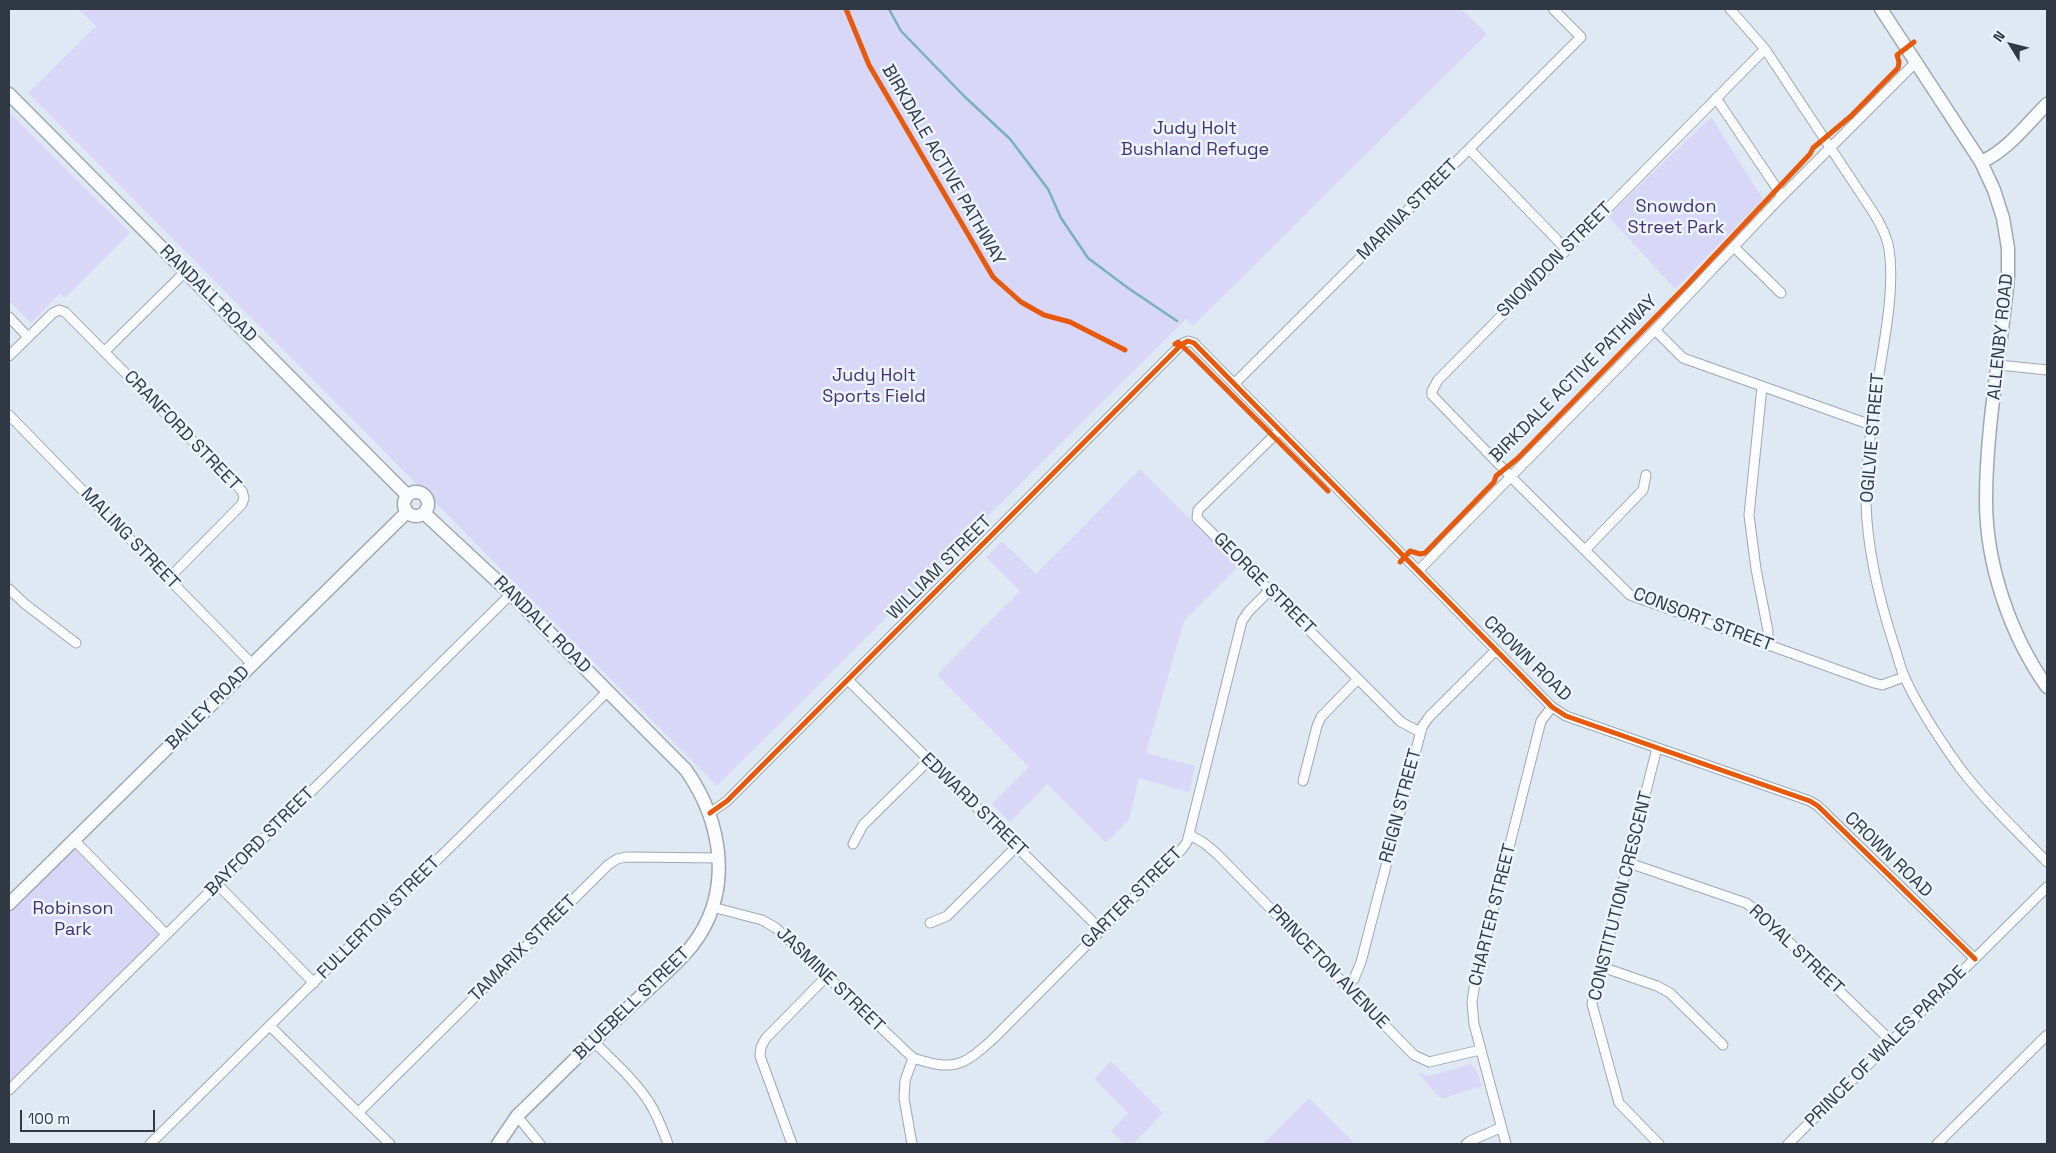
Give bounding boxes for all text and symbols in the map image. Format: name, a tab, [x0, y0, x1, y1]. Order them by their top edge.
north arrow	[1986, 20, 2036, 70]
text: N	[1989, 27, 2009, 45]
street label: BIRKDALE ACTIVE PATHWAY	[877, 61, 1009, 269]
park label: Judy Holt Bushland Refuge	[1121, 118, 1269, 160]
street label: MARINA STREET	[1353, 155, 1463, 265]
park label: Snowdon Street Park	[1627, 196, 1725, 238]
street label: SNOWDON STREET	[1493, 198, 1617, 322]
street label: RANDALL ROAD	[155, 241, 261, 347]
street label: ALLENBY ROAD	[1984, 273, 2018, 401]
street label: BIRKDALE ACTIVE PATHWAY	[1486, 291, 1662, 467]
park label: Judy Holt Sports Field	[822, 365, 926, 408]
street label: CRANFORD STREET	[119, 366, 245, 496]
street label: OGILVIE STREET	[1857, 372, 1889, 504]
street label: MALING STREET	[76, 484, 184, 594]
street label: WILLIAM STREET	[883, 511, 997, 625]
street label: GEORGE STREET	[1209, 529, 1319, 639]
street label: RANDALL ROAD	[489, 572, 595, 678]
street label: CONSORT STREET	[1630, 583, 1776, 657]
street label: CROWN ROAD	[1479, 612, 1575, 706]
street label: BAILEY ROAD	[162, 662, 254, 754]
street label: REIGN STREET	[1375, 746, 1427, 866]
street label: EDWARD STREET	[916, 749, 1032, 861]
street label: BAYFORD STREET	[201, 783, 319, 901]
street label: CONSTITUTION CRESCENT	[1584, 789, 1658, 1003]
street label: CROWN ROAD	[1840, 808, 1936, 902]
street label: CHARTER STREET	[1465, 842, 1521, 988]
street label: GARTER STREET	[1077, 843, 1187, 953]
street label: FULLERTON STREET	[313, 852, 445, 984]
street label: TAMARIX STREET	[465, 891, 581, 1007]
park label: Robinson Park	[32, 898, 114, 941]
street label: PRINCETON AVENUE	[1263, 900, 1393, 1034]
street label: ROYAL STREET	[1744, 901, 1848, 999]
street label: JASMINE STREET	[771, 923, 889, 1037]
street label: BLUEBELL STREET	[569, 943, 695, 1065]
street label: PRINCE OF WALES PARADE	[1801, 962, 1971, 1132]
scale bar	[22, 1100, 158, 1132]
text: 100 m	[28, 1109, 70, 1128]

